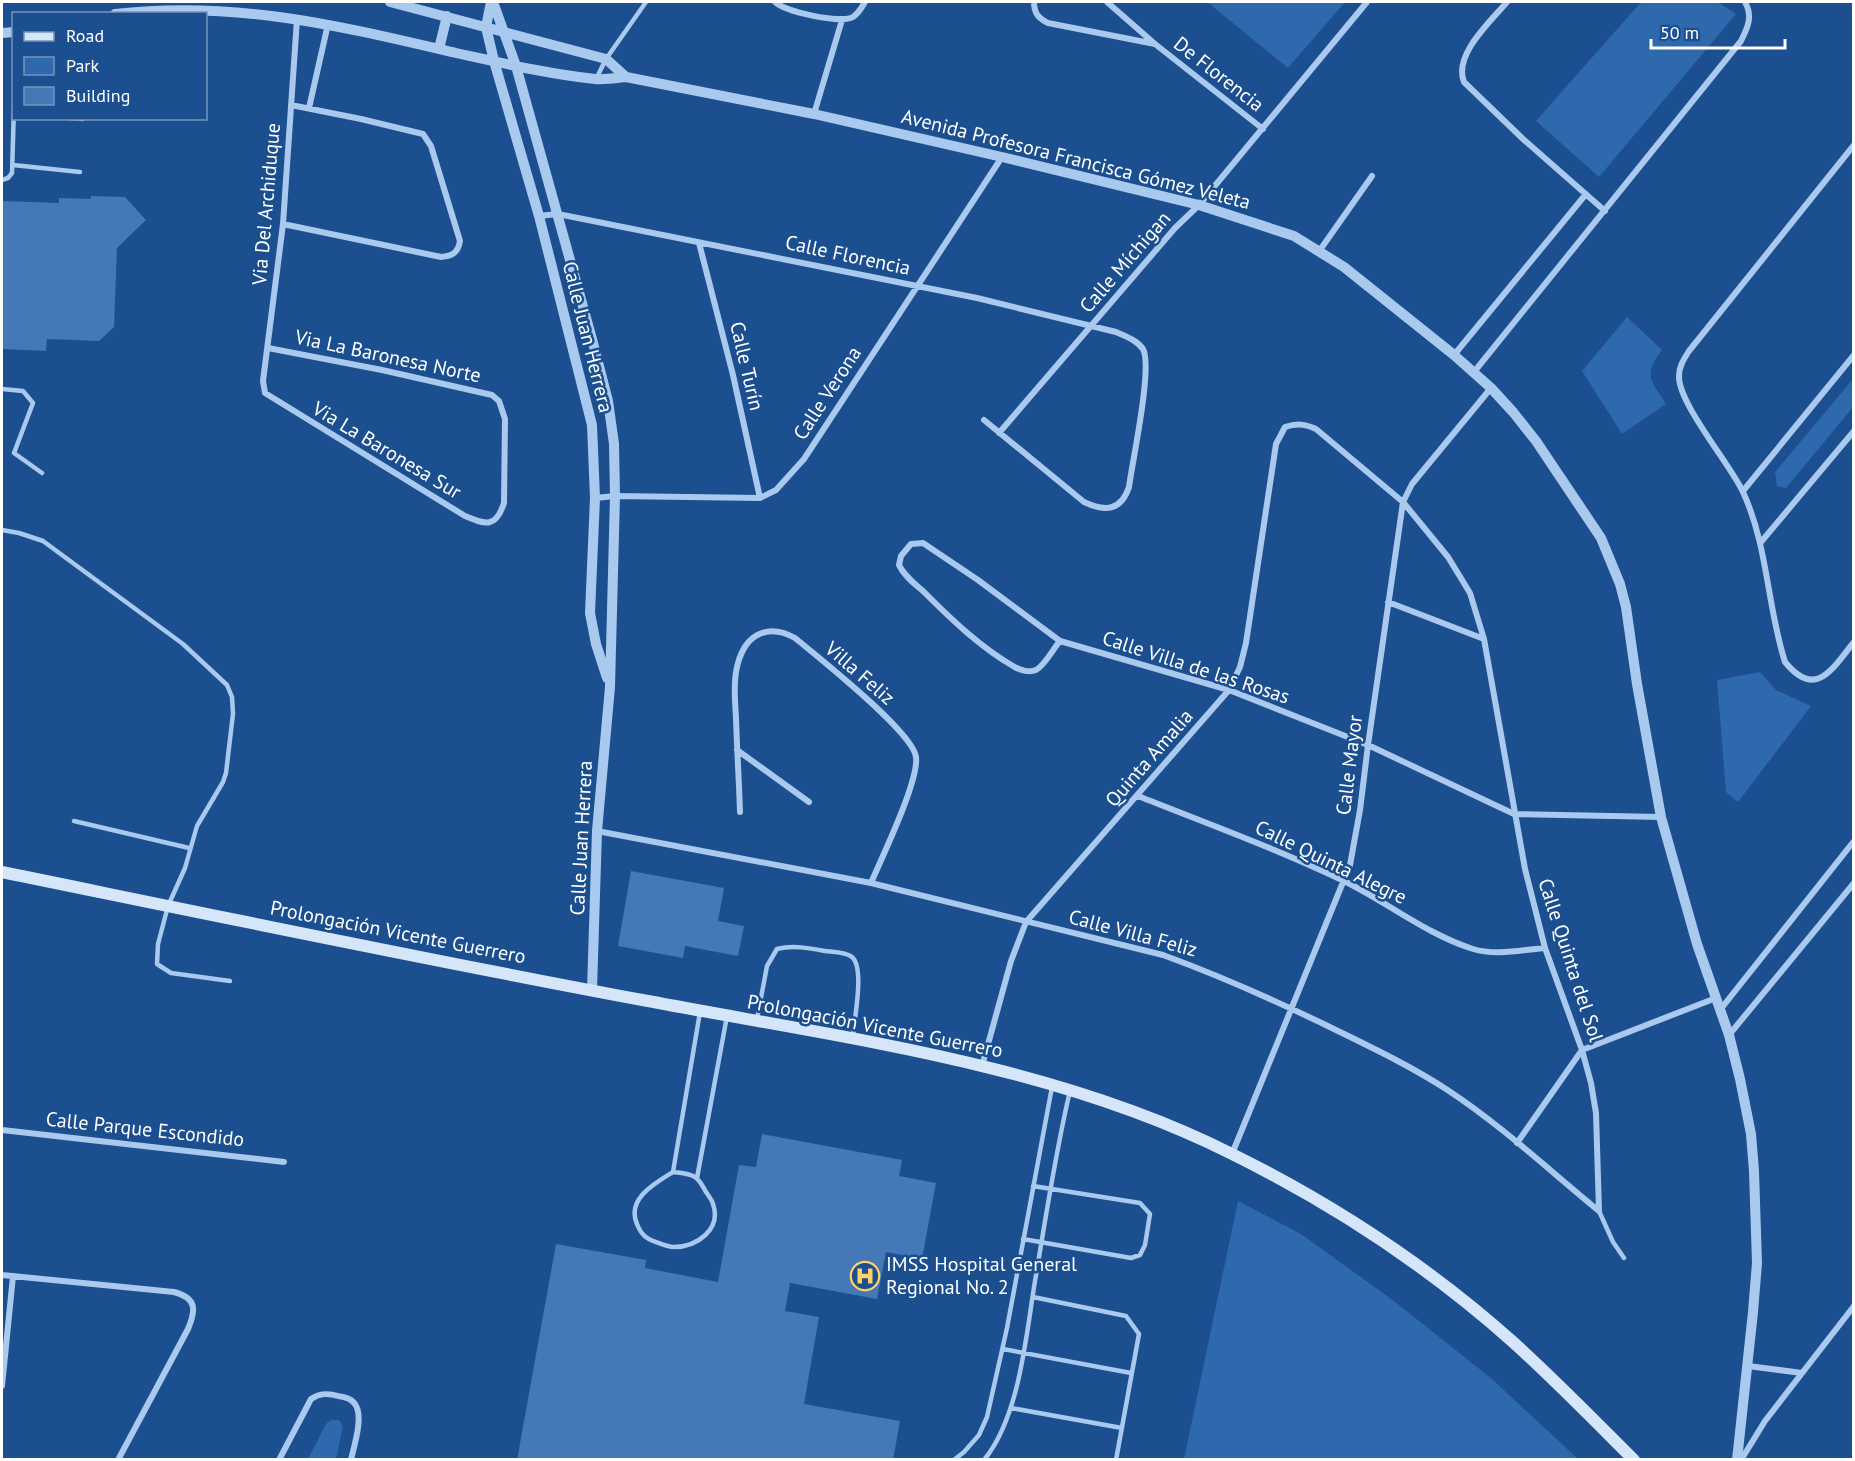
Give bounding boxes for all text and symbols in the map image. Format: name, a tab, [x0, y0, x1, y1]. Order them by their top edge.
legend	[12, 12, 207, 120]
scale bar	[1651, 12, 1784, 50]
text: 50 m	[1660, 21, 1699, 44]
text: Road	[66, 24, 104, 47]
street label: De Florencia	[1169, 31, 1269, 117]
text: Park	[66, 54, 99, 77]
text: Building	[66, 84, 130, 107]
street label: Avenida Profesora Francisca Gómez Veleta	[899, 103, 1253, 215]
street label: Via Del Archiduque	[246, 122, 286, 287]
street label: Calle Míchigan	[1074, 206, 1176, 318]
street label: Calle Florencia	[783, 229, 913, 281]
street label: Calle Juan Herrera	[557, 259, 619, 415]
street label: Calle Turín	[724, 319, 770, 413]
street label: Via La Baronesa Norte	[292, 323, 483, 388]
street label: Calle Verona	[787, 341, 867, 445]
street label: Via La Baronesa Sur	[307, 395, 466, 505]
street label: Calle Villa de las Rosas	[1099, 624, 1293, 710]
street label: Villa Feliz	[819, 635, 900, 710]
street label: Quinta Amalia	[1099, 704, 1199, 812]
street label: Calle Mayor	[1330, 713, 1368, 816]
street label: Calle Juan Herrera	[564, 760, 598, 916]
street label: Calle Quinta Alegre	[1251, 814, 1411, 910]
street label: Calle Quinta del Sol	[1532, 875, 1610, 1045]
street label: Prolongación Vicente Guerrero	[268, 894, 528, 970]
street label: Calle Villa Feliz	[1066, 903, 1200, 963]
street label: Prolongación Vicente Guerrero	[745, 988, 1005, 1064]
street label: Calle Parque Escondido	[44, 1106, 246, 1152]
place label: IMSS Hospital General Regional No. 2	[886, 1251, 1077, 1300]
hospital icon: IMSS Hospital General Regional No. 2	[849, 1260, 881, 1292]

